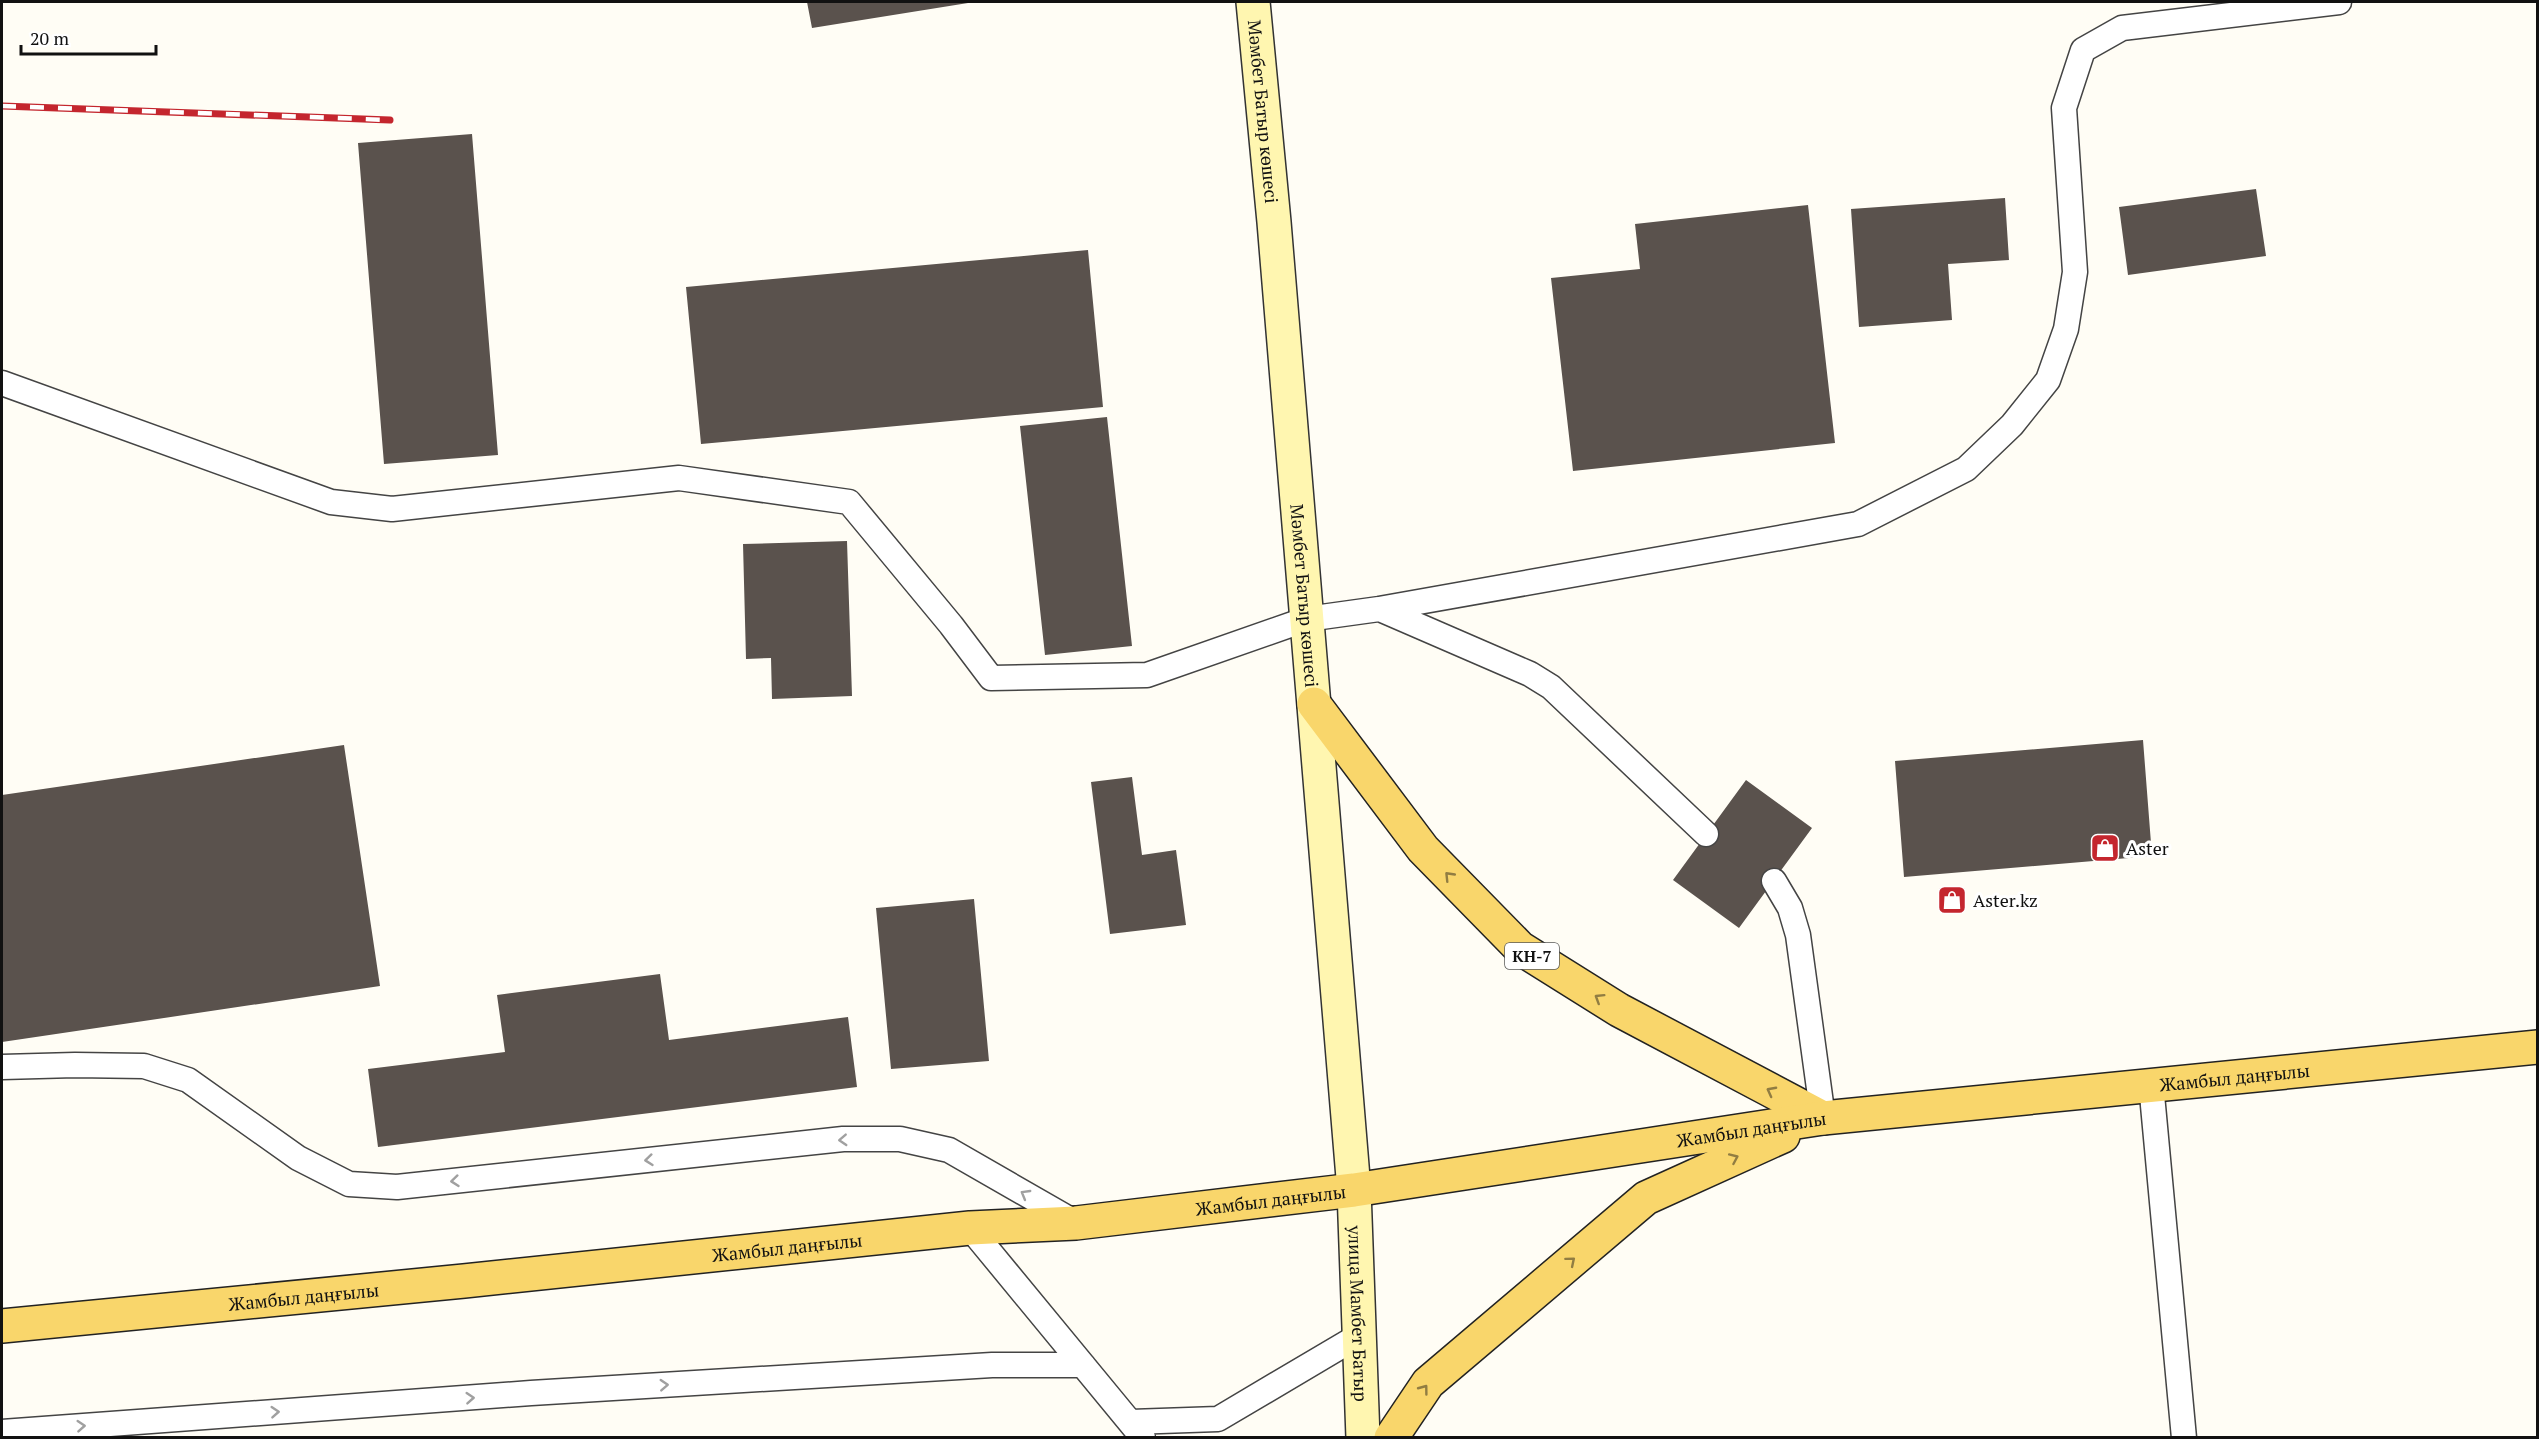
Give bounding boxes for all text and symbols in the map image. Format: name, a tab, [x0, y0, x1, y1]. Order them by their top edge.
scale bar	[21, 18, 156, 56]
street label: Мәмбет Батыр көшесі	[1243, 19, 1284, 204]
text: 20 m	[30, 26, 70, 50]
street label: Мәмбет Батыр көшесі	[1285, 503, 1324, 688]
shop icon: Aster	[2089, 832, 2121, 864]
place label: Aster	[2126, 836, 2169, 860]
one-way arrow	[1446, 872, 1457, 883]
shop icon: Aster.kz	[1936, 884, 1968, 916]
place label: Aster.kz	[1973, 888, 2038, 912]
road number: КН-7	[1505, 943, 1559, 969]
one-way arrow	[1595, 994, 1605, 1006]
street label: Жамбыл даңғылы	[2158, 1058, 2311, 1097]
one-way arrow	[1767, 1087, 1777, 1098]
street label: Жамбыл даңғылы	[1675, 1106, 1828, 1152]
one-way arrow	[839, 1133, 848, 1146]
one-way arrow	[645, 1153, 654, 1166]
one-way arrow	[1728, 1153, 1739, 1165]
one-way arrow	[451, 1174, 460, 1187]
street label: Жамбыл даңғылы	[1194, 1179, 1347, 1221]
one-way arrow	[1021, 1190, 1031, 1201]
street label: улица Мамбет Батыр	[1343, 1224, 1374, 1402]
street label: Жамбыл даңғылы	[711, 1227, 864, 1267]
one-way arrow	[1564, 1258, 1575, 1269]
street label: Жамбыл даңғылы	[227, 1277, 380, 1316]
one-way arrow	[660, 1379, 669, 1392]
one-way arrow	[1417, 1385, 1428, 1396]
one-way arrow	[465, 1391, 474, 1404]
one-way arrow	[271, 1406, 280, 1419]
one-way arrow	[76, 1420, 85, 1433]

